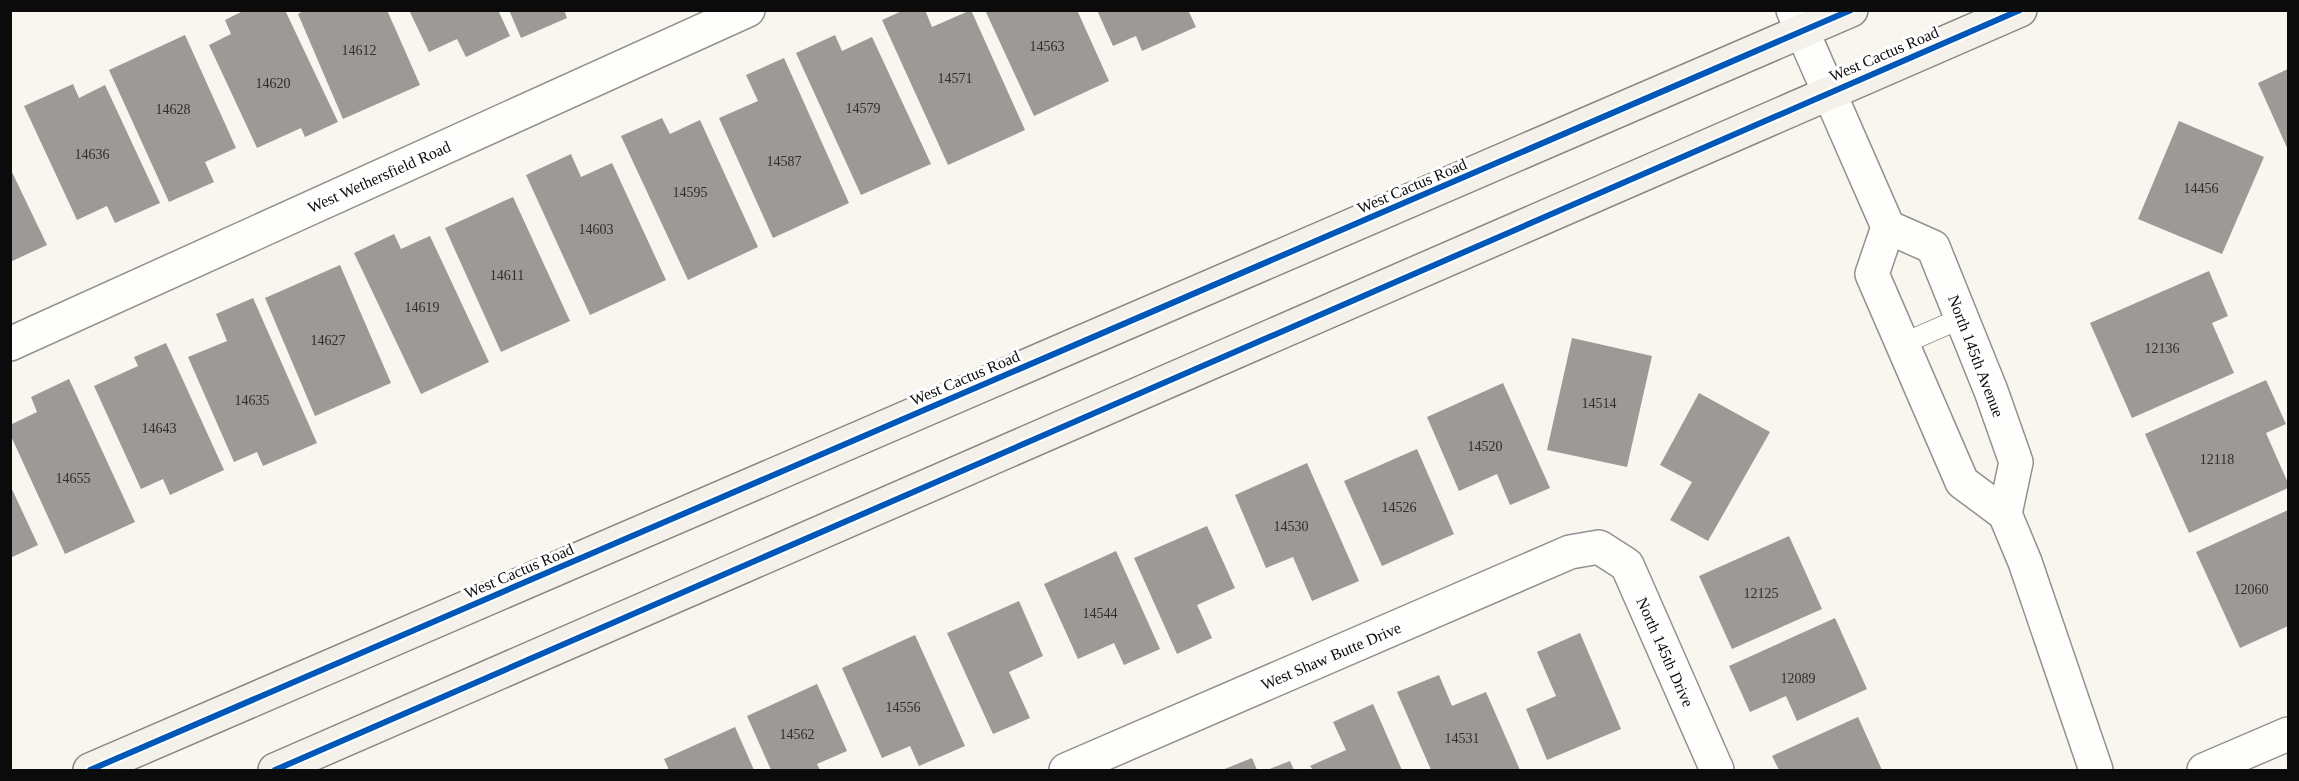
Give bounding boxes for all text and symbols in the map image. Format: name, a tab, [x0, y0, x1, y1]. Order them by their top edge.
street label: West Cactus Road	[1827, 23, 1941, 85]
house number: 14563	[1030, 39, 1065, 54]
house number: 14612	[342, 43, 377, 58]
house number: 14571	[938, 71, 973, 86]
house number: 14620	[256, 76, 291, 91]
house number: 14579	[846, 101, 881, 116]
house number: 14628	[156, 102, 191, 117]
street label: West Wethersfield Road	[305, 138, 453, 216]
house number: 14636	[75, 147, 110, 162]
house number: 14587	[767, 154, 802, 169]
street label: West Cactus Road	[1355, 155, 1469, 217]
house number: 14456	[2184, 181, 2219, 196]
house number: 14595	[673, 185, 708, 200]
house number: 14603	[579, 222, 614, 237]
house number: 14611	[490, 268, 524, 283]
street label: North 145th Avenue	[1945, 293, 2007, 419]
house number: 14619	[405, 300, 440, 315]
house number: 14627	[311, 333, 346, 348]
house number: 12136	[2145, 341, 2180, 356]
street label: West Cactus Road	[908, 347, 1022, 409]
house number: 14635	[235, 393, 270, 408]
house number: 14514	[1582, 396, 1617, 411]
house number: 14643	[142, 421, 177, 436]
house number: 14520	[1468, 439, 1503, 454]
house number: 12118	[2200, 452, 2234, 467]
house number: 14655	[56, 471, 91, 486]
house number: 14526	[1382, 500, 1417, 515]
house number: 14530	[1274, 519, 1309, 534]
street label: West Cactus Road	[462, 540, 576, 602]
house number: 12060	[2234, 582, 2269, 597]
house number: 12125	[1744, 586, 1779, 601]
street label: North 145th Drive	[1633, 595, 1697, 709]
house number: 14544	[1083, 606, 1118, 621]
street label: West Shaw Butte Drive	[1259, 619, 1403, 693]
house number: 12089	[1781, 671, 1816, 686]
house number: 14556	[886, 700, 921, 715]
house number: 14562	[780, 727, 815, 742]
house number: 14531	[1445, 731, 1480, 746]

